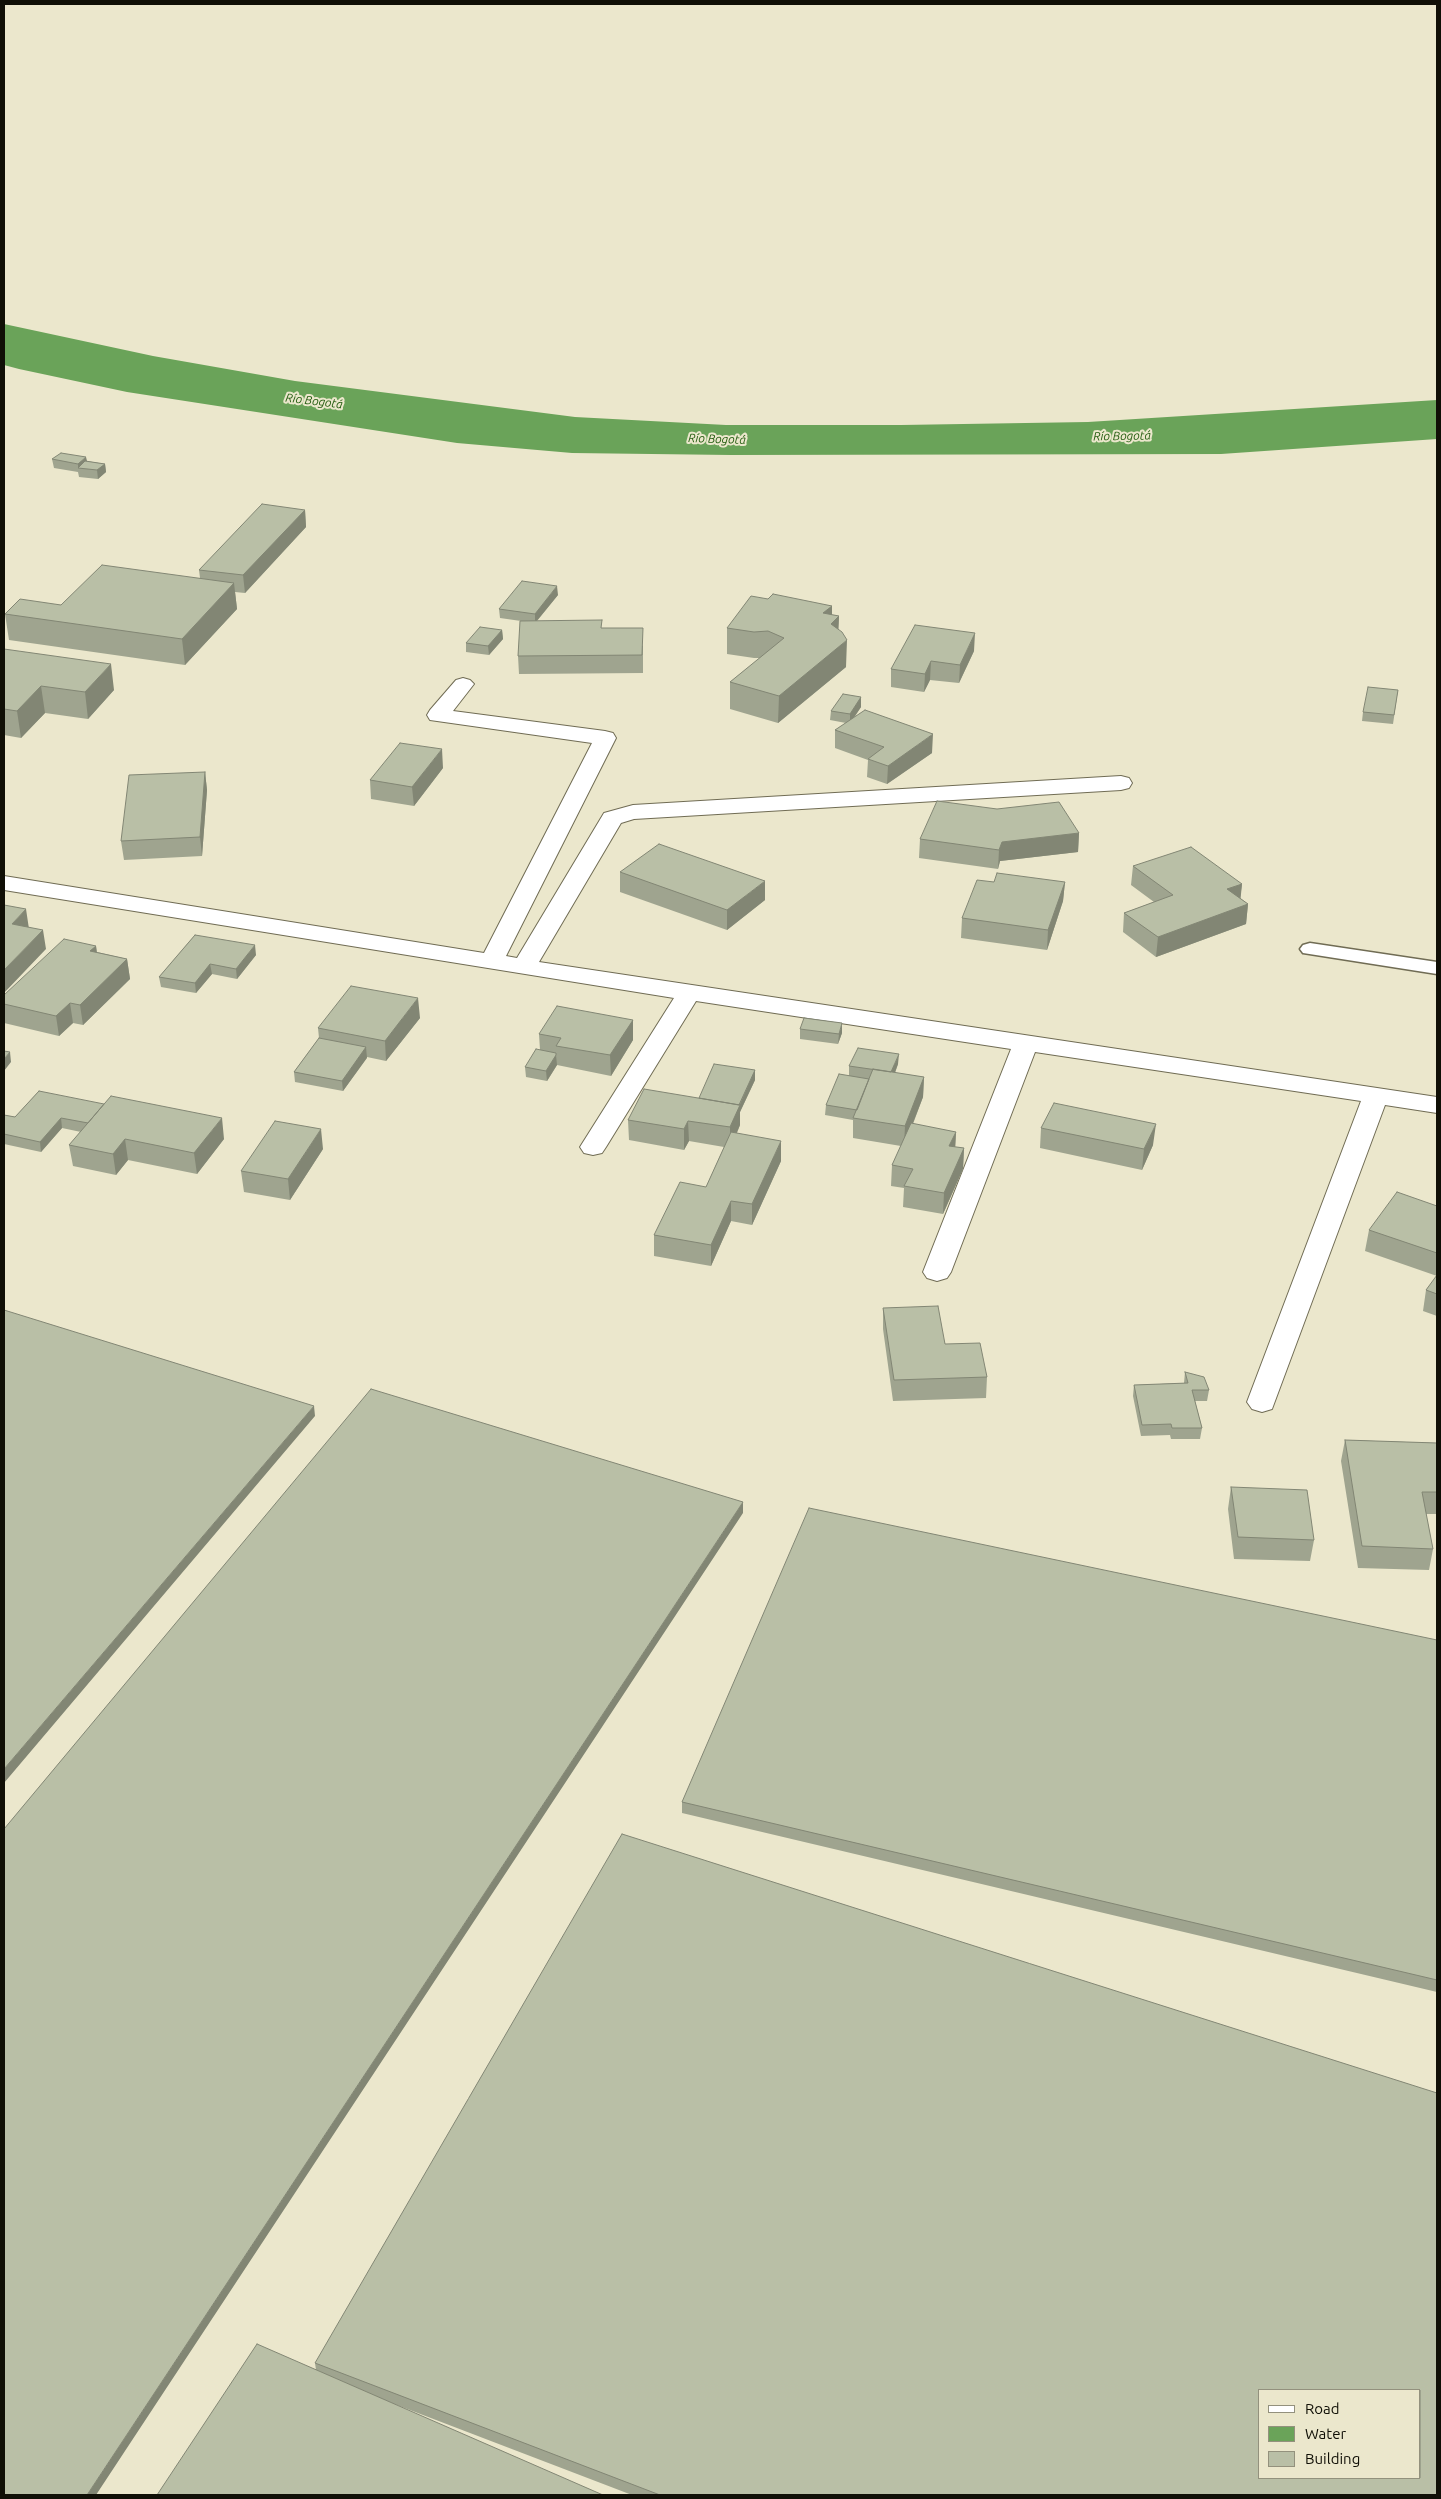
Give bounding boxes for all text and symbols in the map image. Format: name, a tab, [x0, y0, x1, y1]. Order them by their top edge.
water label: Río Bogotá	[285, 390, 343, 412]
water label: Río Bogotá	[1093, 428, 1151, 444]
water label: Río Bogotá	[688, 431, 746, 447]
legend	[1258, 2389, 1421, 2479]
text: Road	[1305, 2400, 1340, 2417]
text: Water	[1305, 2425, 1346, 2442]
text: Building	[1305, 2450, 1360, 2467]

